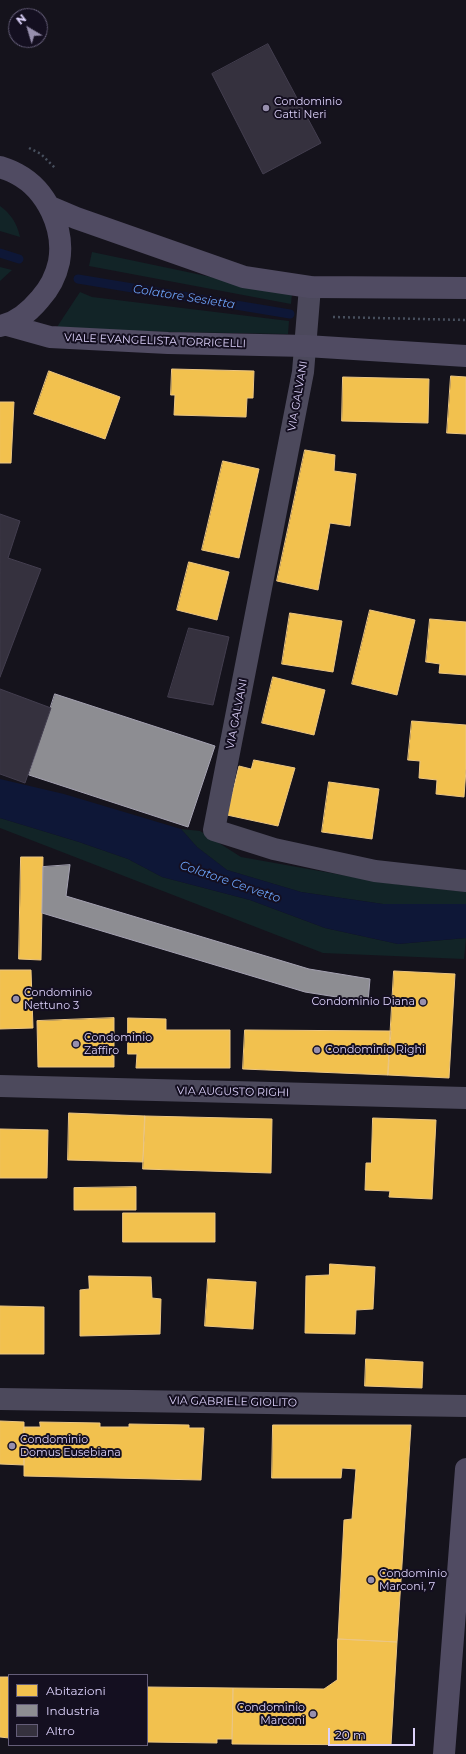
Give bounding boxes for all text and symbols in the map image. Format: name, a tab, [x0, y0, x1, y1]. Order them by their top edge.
north arrow	[8, 8, 48, 48]
text: N	[13, 11, 29, 28]
place label: Condominio Gatti Neri	[274, 95, 342, 121]
marker: Condominio Gatti Neri	[261, 103, 271, 113]
water label: Colatore Sesietta	[132, 282, 236, 312]
street label: VIALE EVANGELISTA TORRICELLI	[64, 331, 246, 351]
street label: VIA GALVANI	[285, 360, 311, 432]
street label: VIA GALVANI	[224, 678, 250, 750]
water label: Colatore Cervetto	[178, 858, 282, 906]
place label: Condominio Nettuno 3	[24, 986, 92, 1012]
marker: Condominio Nettuno 3	[11, 994, 21, 1004]
place label: Condominio Diana	[311, 995, 415, 1009]
marker: Condominio Diana	[418, 997, 428, 1007]
place label: Condominio Zaffiro	[84, 1031, 152, 1057]
marker: Condominio Zaffiro	[71, 1039, 81, 1049]
place label: Condominio Righi	[325, 1043, 425, 1057]
marker: Condominio Righi	[312, 1045, 322, 1055]
street label: VIA AUGUSTO RIGHI	[177, 1084, 289, 1100]
street label: VIA GABRIELE GIOLITO	[169, 1394, 297, 1410]
place label: Condominio Domus Eusebiana	[20, 1433, 121, 1459]
marker: Condominio Domus Eusebiana	[7, 1441, 17, 1451]
place label: Condominio Marconi, 7	[379, 1567, 447, 1593]
marker: Condominio Marconi, 7	[366, 1575, 376, 1585]
legend	[8, 1674, 148, 1746]
text: Abitazioni	[46, 1683, 106, 1698]
place label: Condominio Marconi	[237, 1701, 305, 1727]
text: Industria	[46, 1703, 100, 1718]
marker: Condominio Marconi	[308, 1709, 318, 1719]
scale bar	[330, 1720, 417, 1746]
text: Altro	[46, 1723, 75, 1738]
text: 20 m	[335, 1727, 366, 1742]

